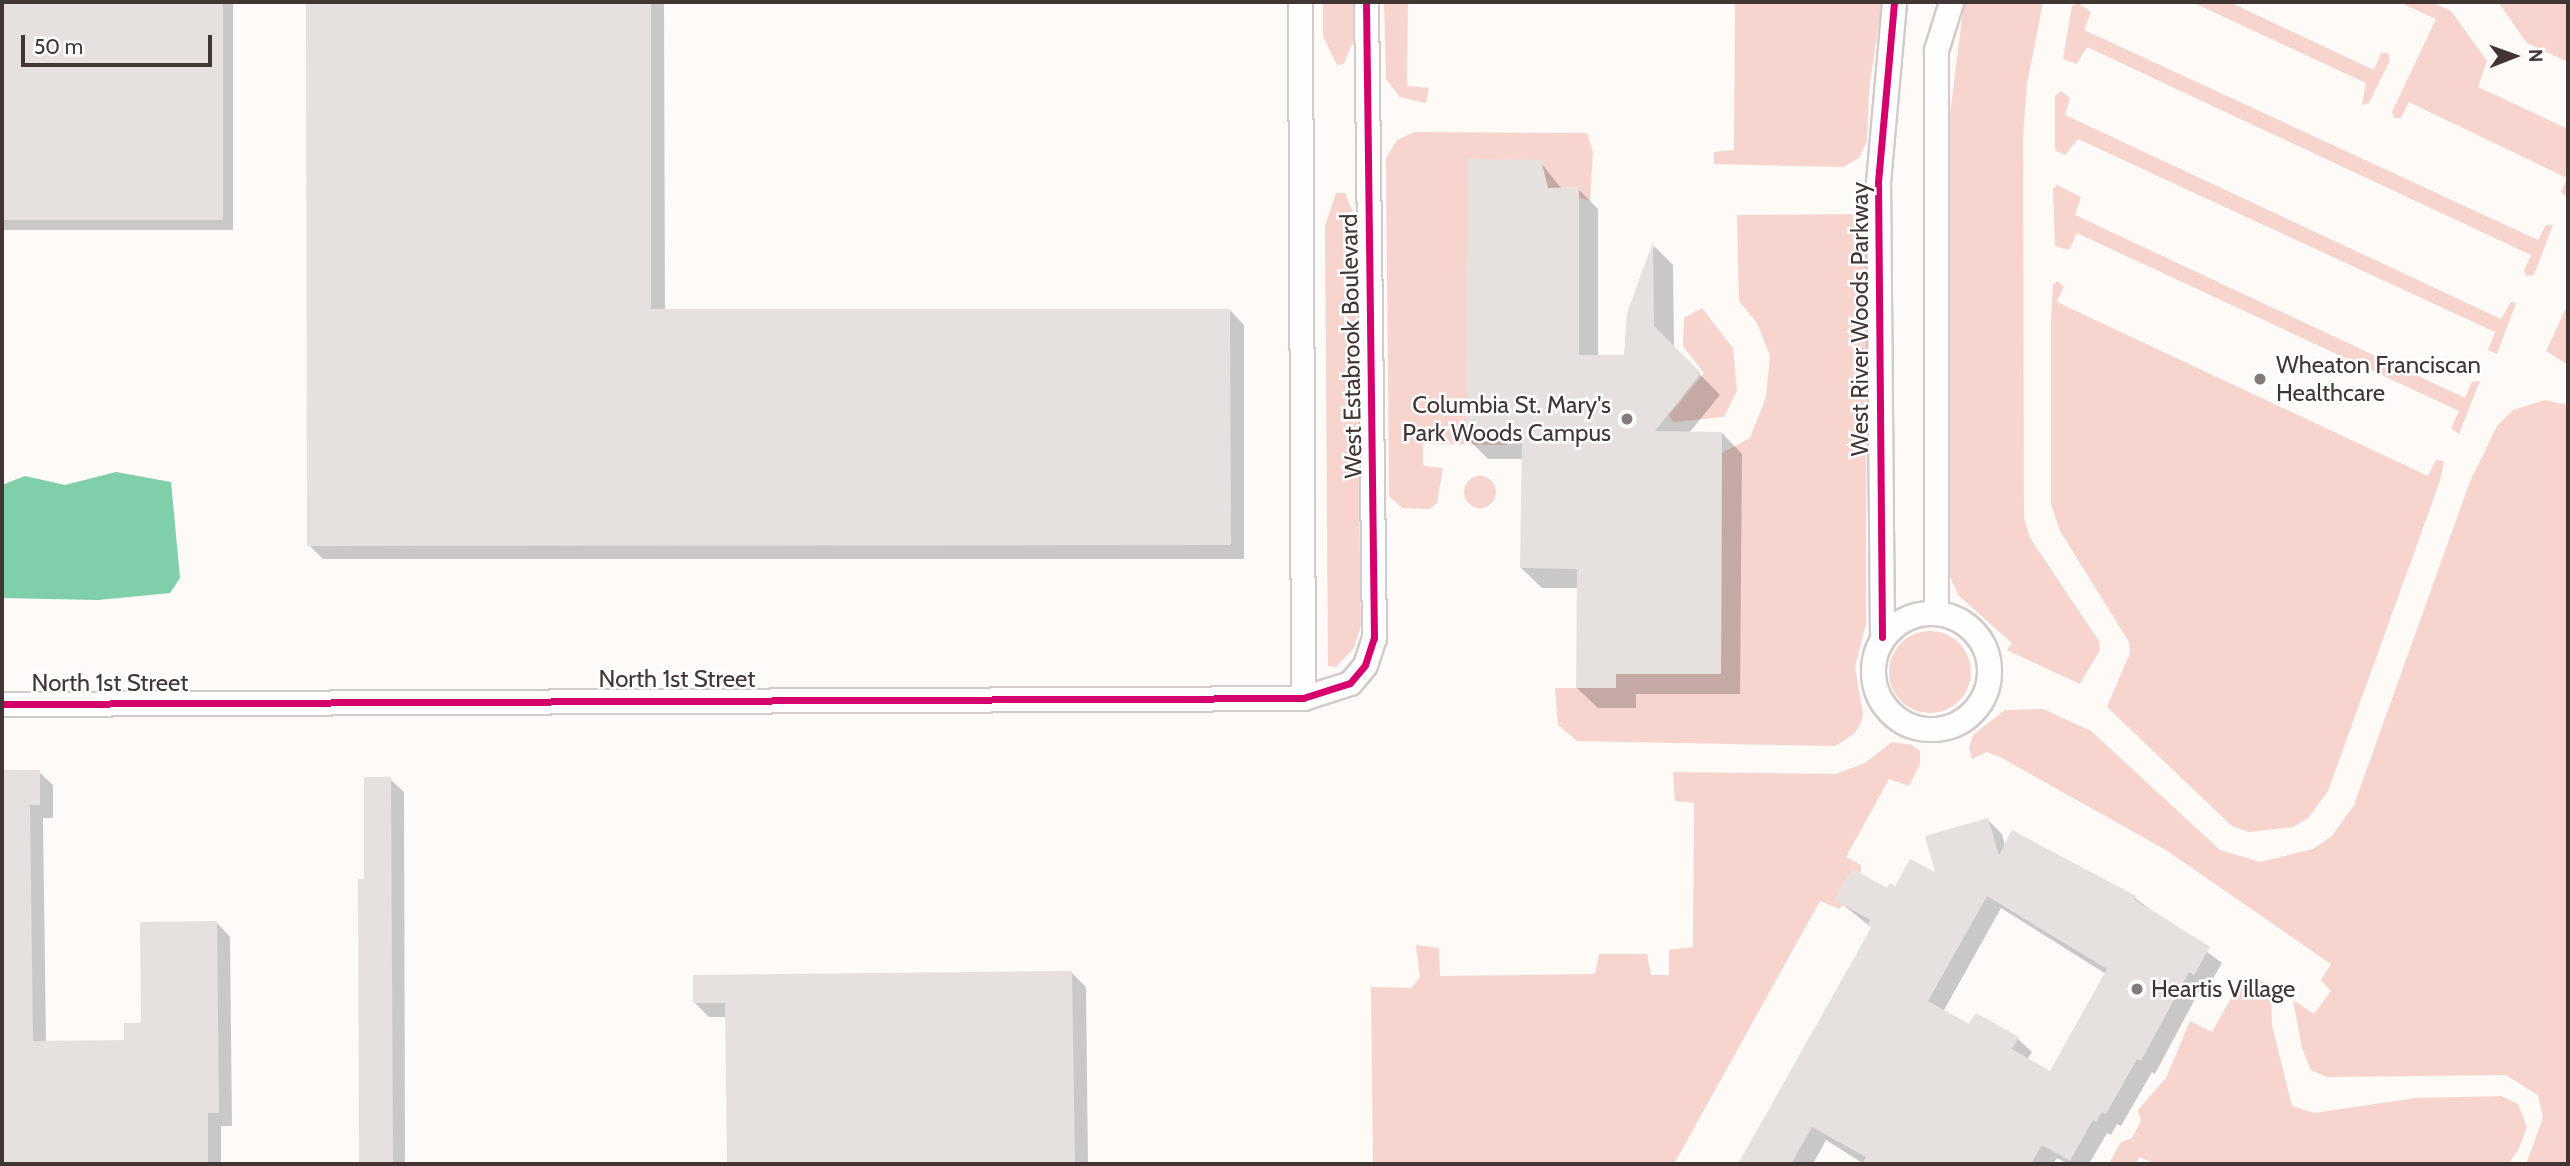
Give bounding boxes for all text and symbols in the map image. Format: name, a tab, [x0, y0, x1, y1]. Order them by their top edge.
scale bar	[24, 21, 215, 65]
north arrow	[2479, 21, 2549, 91]
text: 50 m	[34, 34, 83, 59]
text: N	[2524, 49, 2547, 63]
street label: West River Woods Parkway	[1846, 182, 1874, 456]
street label: West Estabrook Boulevard	[1334, 213, 1368, 479]
place label: Wheaton Franciscan Healthcare	[2276, 351, 2481, 407]
marker: Wheaton Franciscan Healthcare	[2250, 369, 2270, 389]
place label: Columbia St. Mary's Park Woods Campus	[1402, 391, 1611, 447]
marker: Columbia St. Mary's Park Woods Campus	[1617, 409, 1637, 429]
street label: North 1st Street	[599, 665, 755, 693]
street label: North 1st Street	[32, 669, 188, 697]
place label: Heartis Village	[2151, 975, 2295, 1003]
marker: Heartis Village	[2129, 981, 2145, 997]

